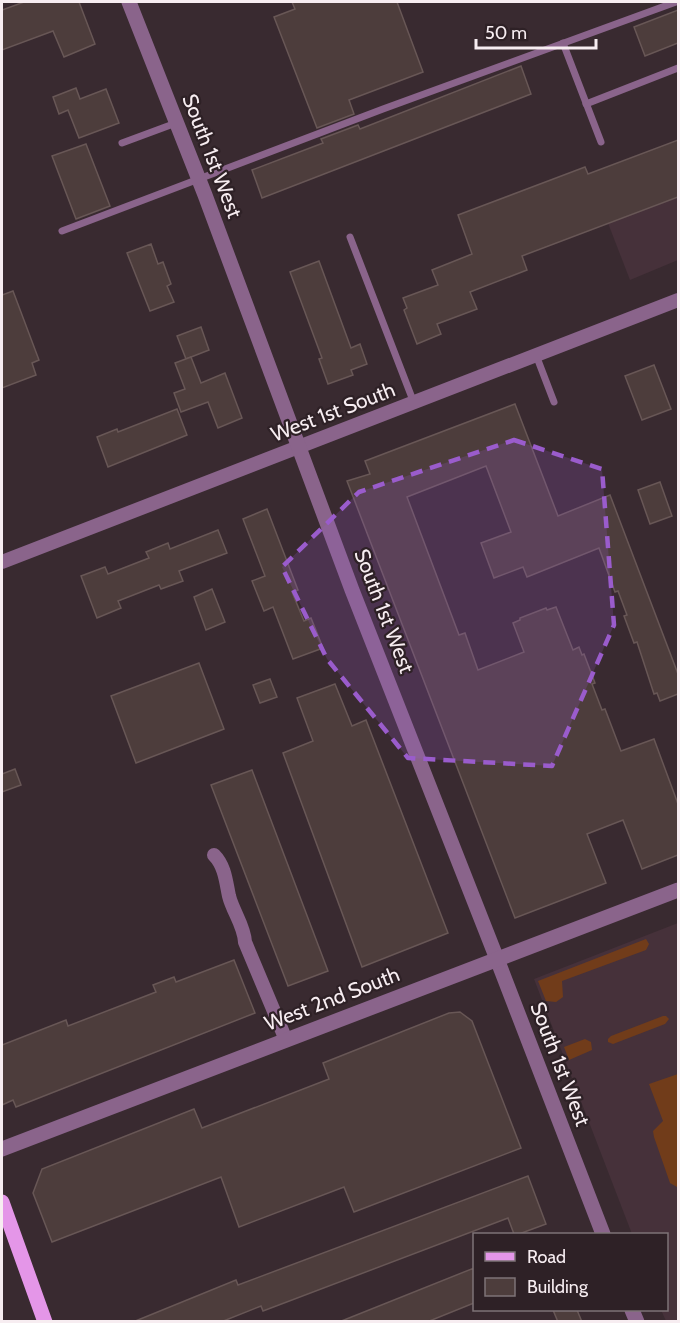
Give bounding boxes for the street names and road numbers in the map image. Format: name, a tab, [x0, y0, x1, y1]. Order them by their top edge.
street label: South 1st West	[177, 90, 248, 221]
street label: West 1st South	[267, 376, 398, 447]
street label: South 1st West	[349, 545, 420, 676]
street label: West 2nd South	[261, 961, 403, 1036]
street label: South 1st West	[525, 998, 596, 1129]

